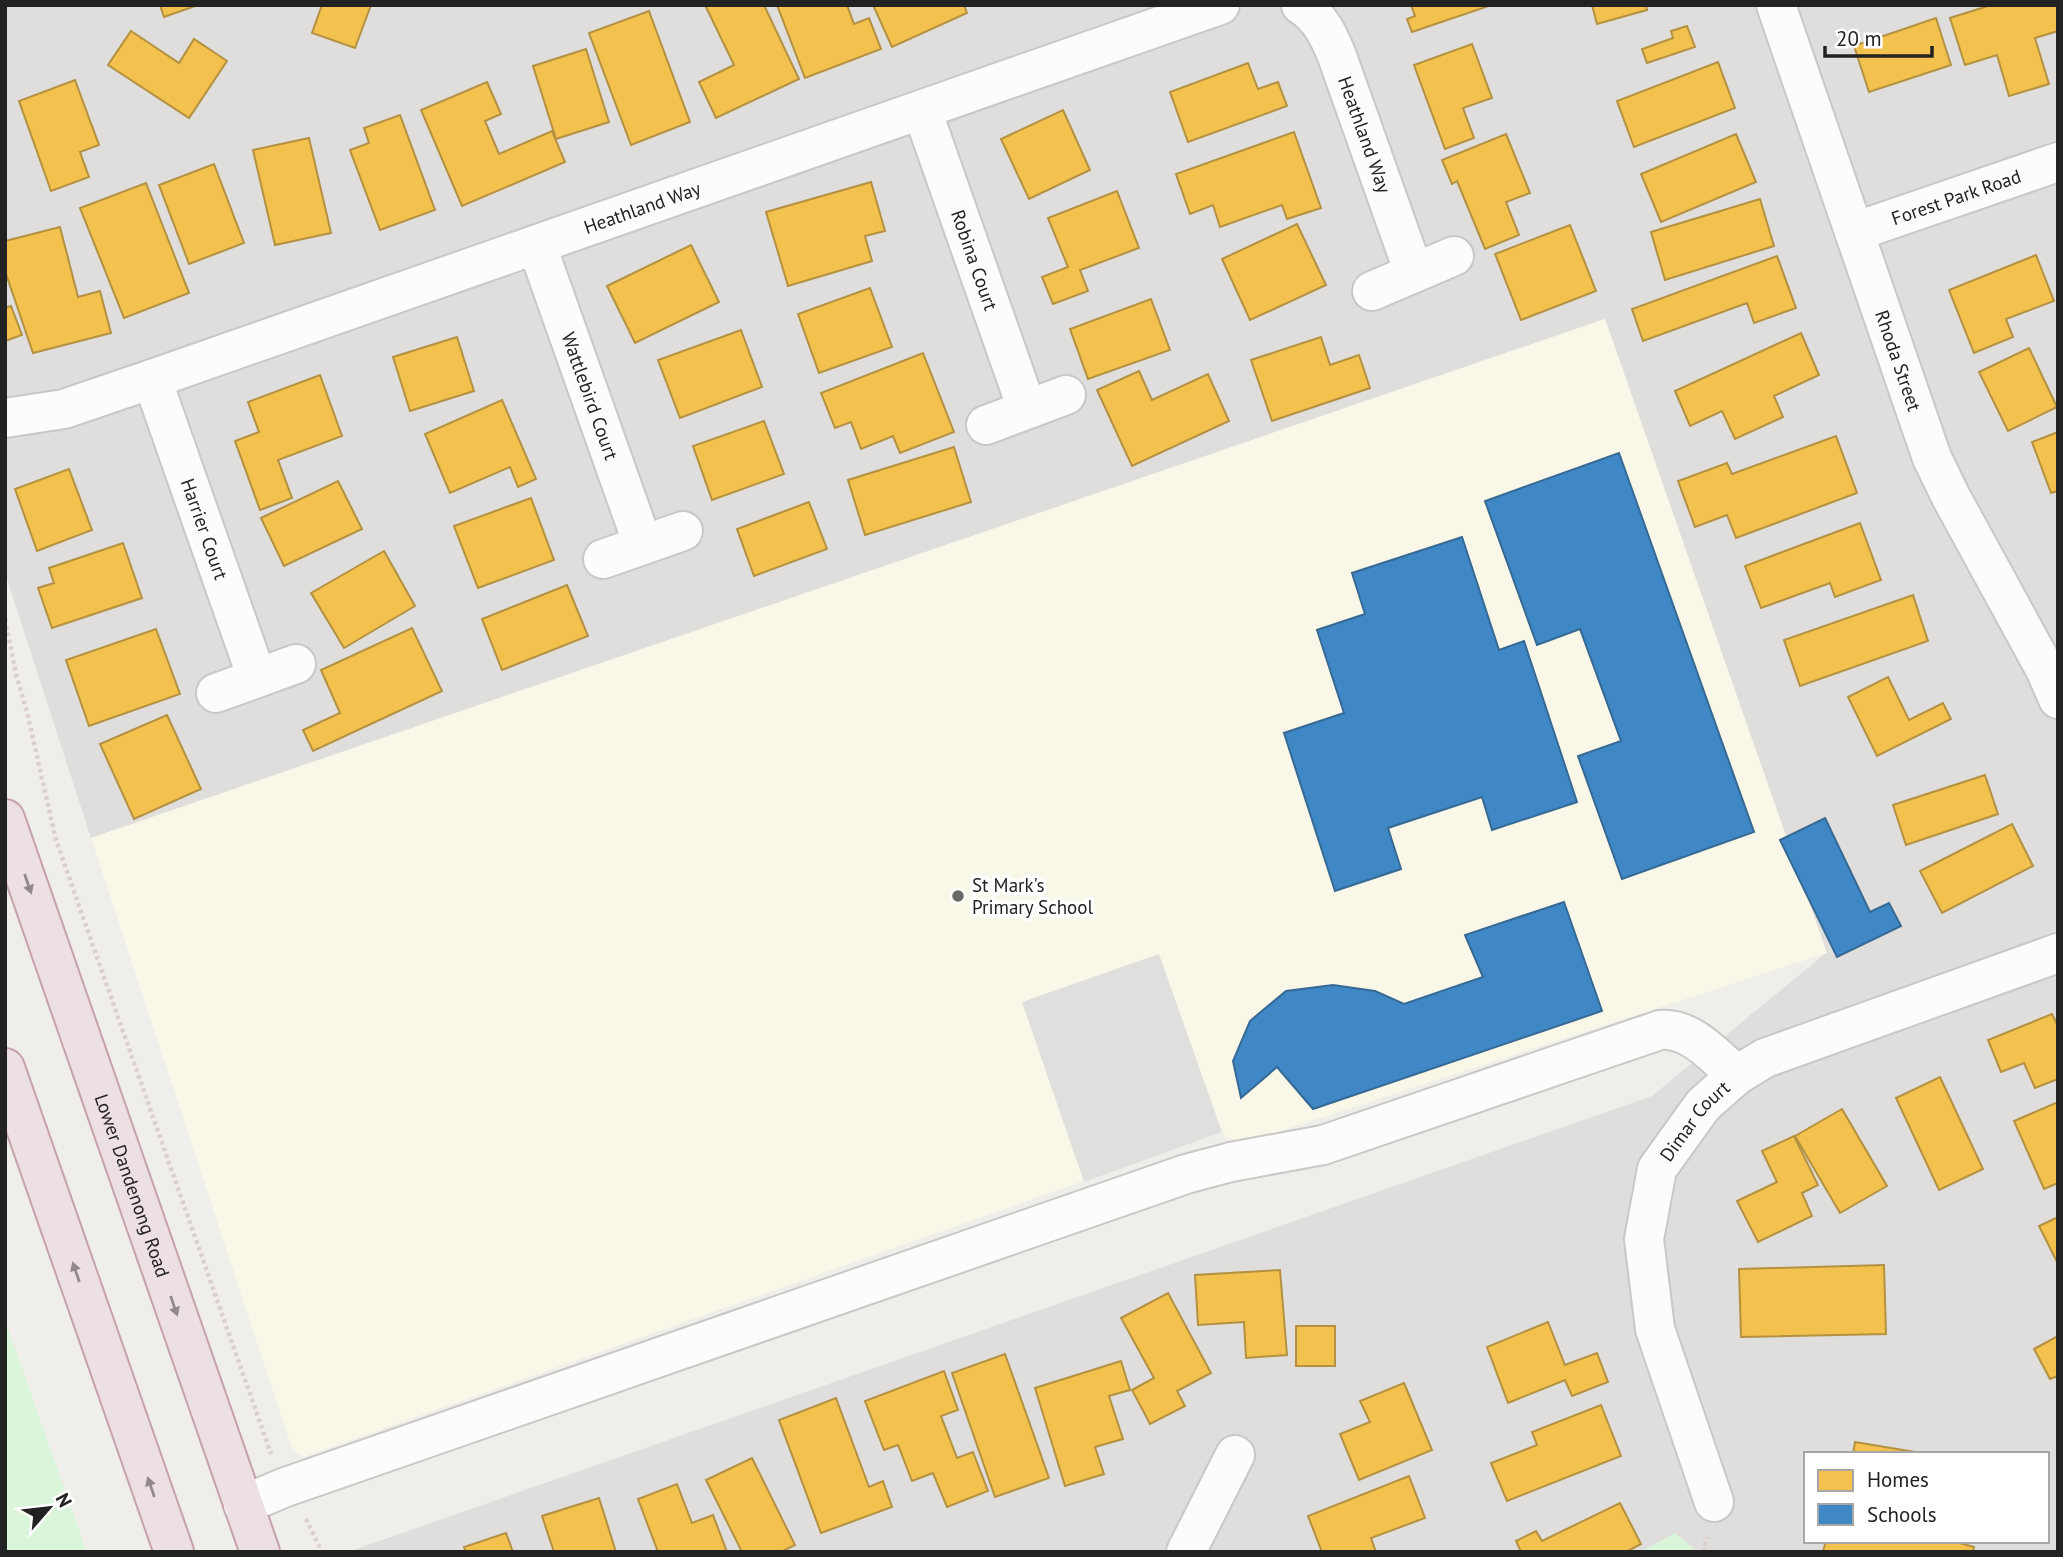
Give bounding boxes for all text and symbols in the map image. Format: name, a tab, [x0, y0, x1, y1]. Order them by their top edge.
scale bar	[1825, 14, 1932, 58]
text: 20 m	[1836, 25, 1882, 52]
street label: Heathland Way	[1333, 73, 1397, 196]
street label: Forest Park Road	[1888, 164, 2024, 230]
street label: Heathland Way	[580, 176, 704, 239]
street label: Robina Court	[946, 207, 1004, 314]
street label: Rhoda Street	[1870, 307, 1927, 415]
street label: Wattlebird Court	[556, 329, 624, 463]
street label: Harrier Court	[176, 475, 234, 583]
one-way arrow	[23, 873, 34, 894]
place label: St Mark's Primary School	[972, 873, 1093, 919]
marker: St Mark's Primary School	[950, 888, 966, 904]
street label: Dimar Court	[1654, 1075, 1735, 1166]
street label: Lower Dandenong Road	[90, 1091, 175, 1280]
one-way arrow	[70, 1262, 81, 1283]
one-way arrow	[169, 1296, 180, 1317]
legend	[1804, 1452, 2049, 1543]
text: Homes	[1867, 1466, 1929, 1493]
north arrow	[14, 1473, 84, 1543]
one-way arrow	[145, 1477, 156, 1498]
text: N	[50, 1489, 78, 1511]
text: Schools	[1867, 1501, 1937, 1528]

